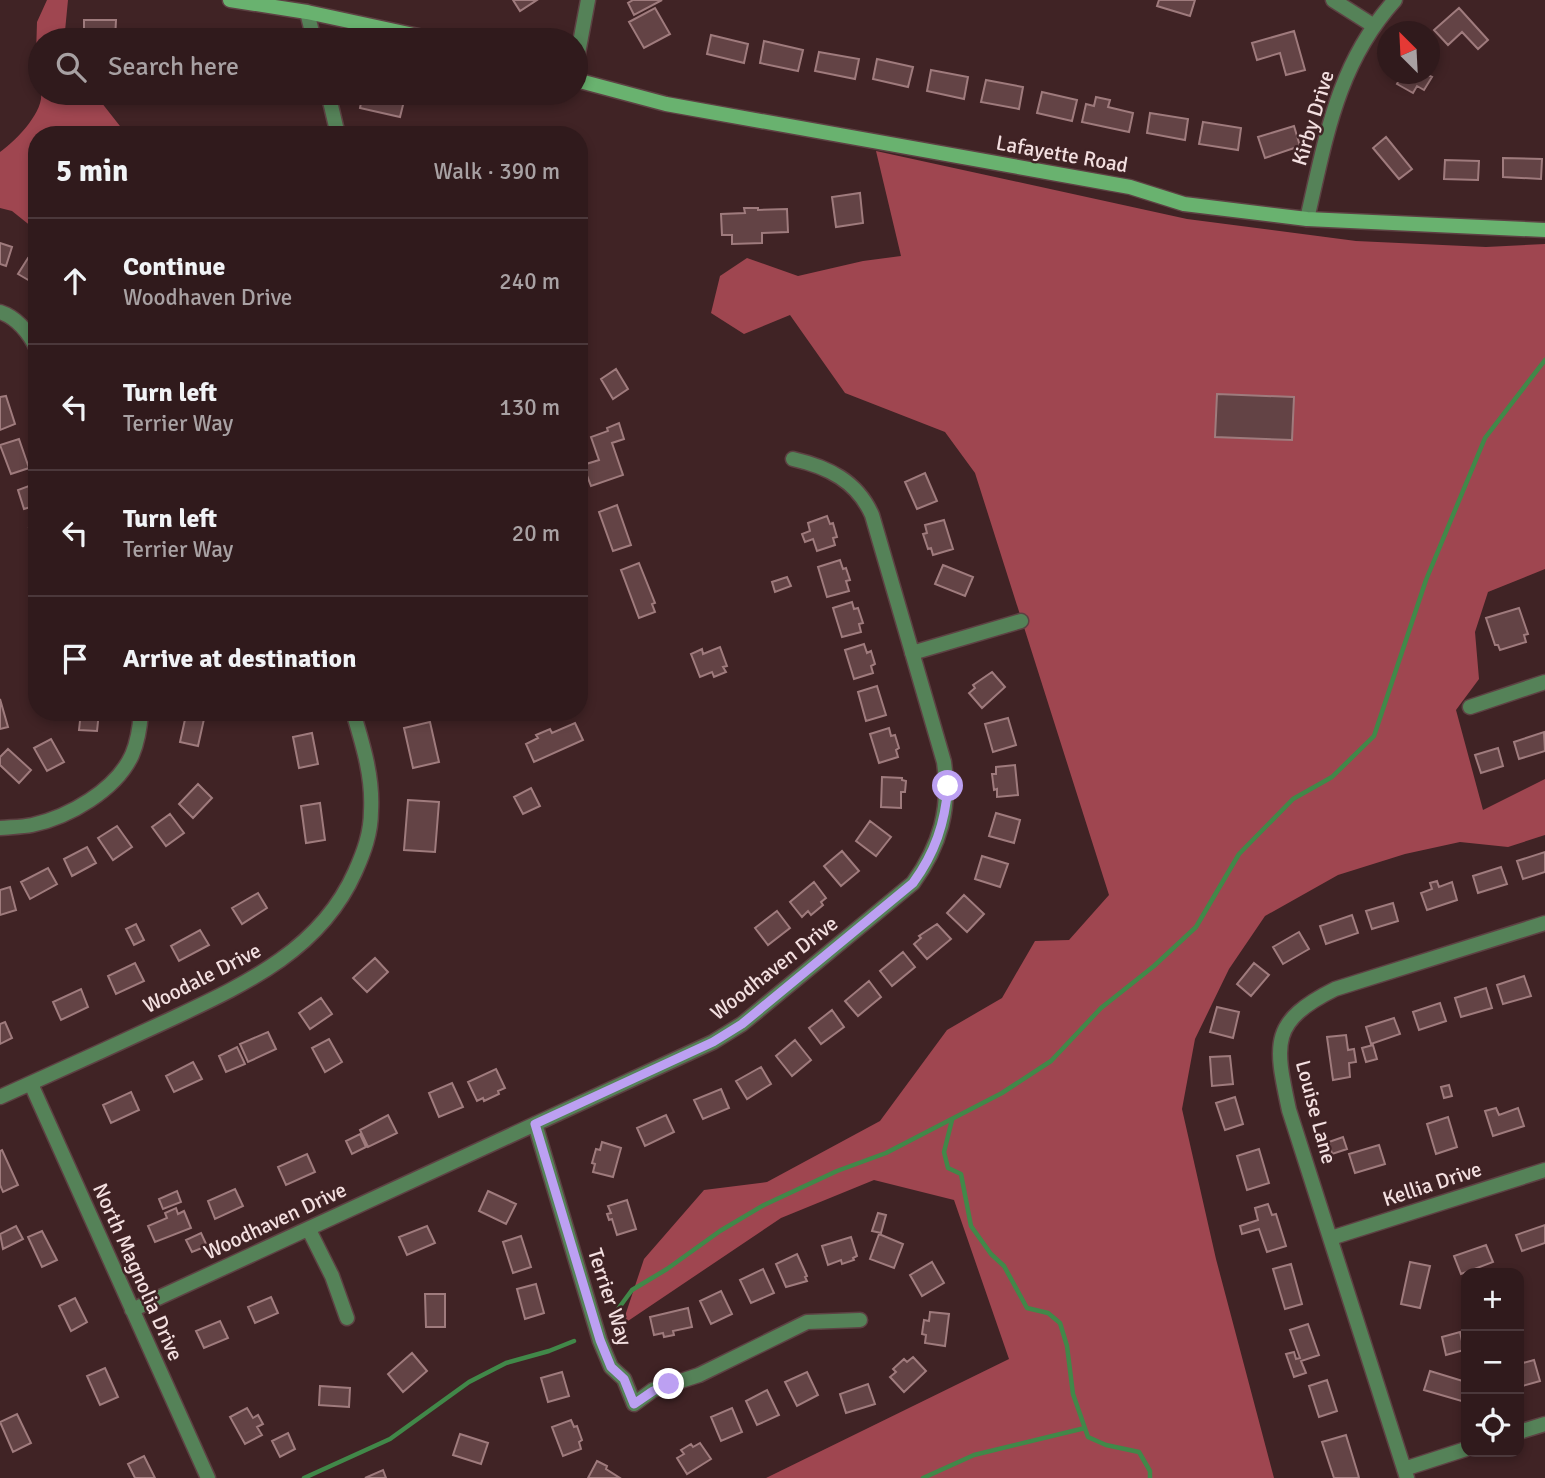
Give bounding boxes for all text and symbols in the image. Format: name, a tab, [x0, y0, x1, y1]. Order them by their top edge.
north arrow	[1377, 21, 1440, 84]
search box	[28, 28, 588, 105]
icon: search	[52, 48, 90, 86]
text: Search here	[108, 51, 239, 83]
street label: Kirby Drive	[1286, 67, 1340, 169]
street label: Lafayette Road	[994, 130, 1130, 178]
text: 5 min	[56, 153, 128, 190]
text: Walk · 390 m	[434, 157, 560, 186]
text: Continue	[123, 251, 225, 283]
icon: ahead	[56, 262, 94, 300]
text: 240 m	[499, 267, 560, 296]
text: Woodhaven Drive	[123, 283, 292, 312]
text: Turn left	[123, 377, 217, 409]
icon: left	[56, 388, 94, 426]
text: 130 m	[499, 393, 560, 422]
text: Terrier Way	[123, 409, 233, 438]
text: Turn left	[123, 503, 217, 535]
icon: left	[56, 514, 94, 552]
text: 20 m	[512, 519, 560, 548]
text: Terrier Way	[123, 535, 233, 564]
icon: arrive	[56, 640, 94, 678]
text: Arrive at destination	[123, 643, 356, 675]
route start	[932, 770, 963, 801]
street label: Woodhaven Drive	[705, 910, 843, 1026]
street label: Woodale Drive	[139, 937, 265, 1019]
street label: Louise Lane	[1290, 1057, 1342, 1167]
street label: Kellia Drive	[1379, 1156, 1485, 1212]
street label: Woodhaven Drive	[199, 1177, 351, 1265]
street label: North Magnolia Drive	[87, 1179, 189, 1365]
street label: Terrier Way	[582, 1245, 638, 1349]
map controls	[1461, 1268, 1524, 1457]
button: +	[1461, 1268, 1524, 1331]
button: −	[1461, 1331, 1524, 1394]
route end	[653, 1368, 684, 1399]
button: locate	[1461, 1394, 1524, 1457]

